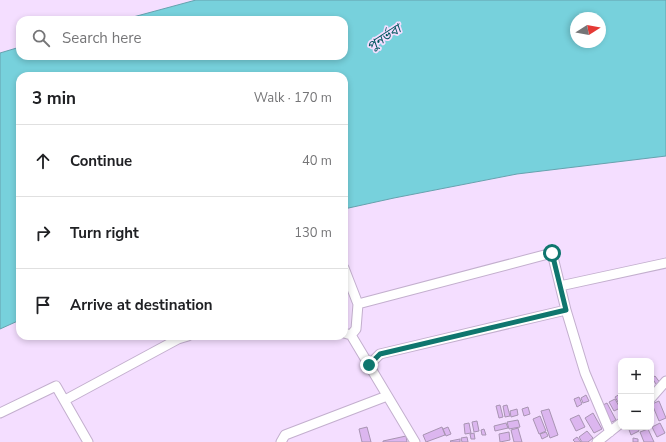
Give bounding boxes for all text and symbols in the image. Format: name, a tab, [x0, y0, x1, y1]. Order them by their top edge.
north arrow	[570, 12, 606, 48]
search box	[16, 16, 348, 60]
water label: পুনর্ভবা	[363, 19, 407, 56]
icon: search	[30, 27, 52, 49]
text: Search here	[62, 28, 142, 48]
text: 3 min	[32, 87, 76, 110]
text: Walk · 170 m	[254, 89, 332, 107]
icon: ahead	[32, 150, 54, 172]
text: Continue	[70, 151, 132, 171]
text: 40 m	[302, 152, 332, 170]
icon: right	[32, 222, 54, 244]
text: Turn right	[70, 223, 139, 243]
text: 130 m	[294, 224, 332, 242]
route start	[543, 244, 561, 262]
icon: arrive	[32, 294, 54, 316]
text: Arrive at destination	[70, 295, 213, 315]
route end	[360, 356, 378, 374]
map controls	[618, 358, 654, 430]
button: +	[618, 358, 654, 394]
button: −	[618, 394, 654, 430]

